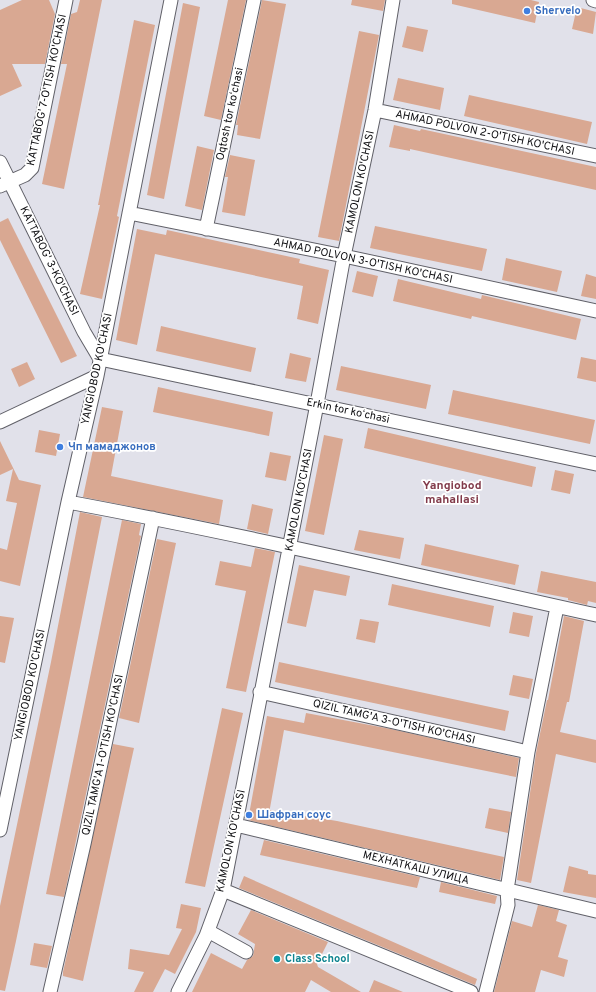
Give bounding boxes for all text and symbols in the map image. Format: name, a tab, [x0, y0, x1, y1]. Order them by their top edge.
place label: Shervelo	[535, 4, 581, 18]
marker: Shervelo	[522, 6, 532, 16]
street label: KATTABOG' 7-O'TISH KO'CHASI	[24, 13, 70, 167]
street label: Oqtosh tor koʻchasi	[213, 66, 247, 162]
street label: AHMAD POLVON 2-O'TISH KO'CHASI	[394, 107, 576, 159]
street label: KAMOLON KO'CHASI	[342, 129, 378, 235]
street label: KATTABOG' 3-KO'CHASI	[17, 204, 81, 318]
street label: AHMAD POLVON 3-O'TISH KO'CHASI	[272, 235, 454, 287]
street label: YANGIOBOD KO'CHASI	[78, 312, 116, 426]
street label: Erkin tor koʻchasi	[305, 395, 391, 427]
place label: Чп мамаджонов	[68, 440, 156, 454]
marker: Чп мамаджонов	[55, 442, 65, 452]
street label: KAMOLON KO'CHASI	[282, 447, 316, 553]
district label: Yangiobod mahallasi	[422, 478, 482, 508]
street label: YANGIOBOD KO'CHASI	[11, 628, 49, 742]
street label: QIZIL TAMG'A 1-O'TISH KO'CHASI	[79, 673, 127, 837]
street label: QIZIL TAMG'A 3-O'TISH KO'CHASI	[311, 696, 477, 748]
street label: KAMOLON KO'CHASI	[213, 788, 249, 894]
place label: Шафран соус	[257, 808, 331, 822]
marker: Шафран соус	[244, 810, 254, 820]
street label: МЕХНАТКАШ УЛИЦА	[361, 848, 471, 888]
place label: Class School	[285, 952, 350, 966]
marker: Class School	[272, 954, 282, 964]

